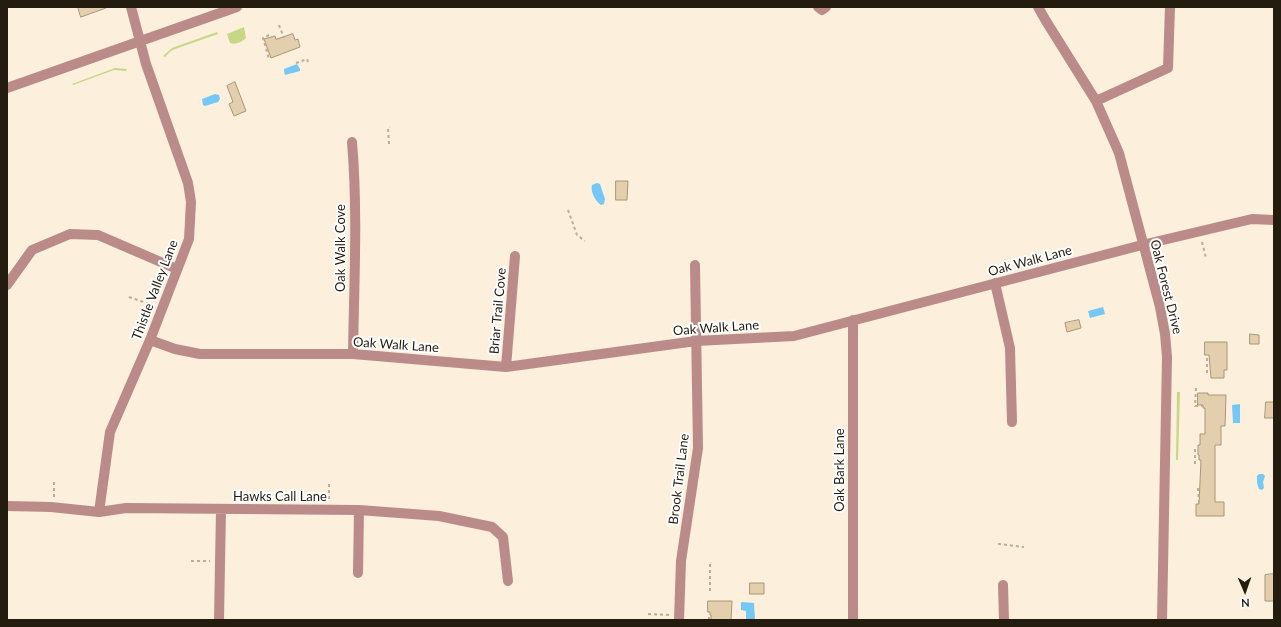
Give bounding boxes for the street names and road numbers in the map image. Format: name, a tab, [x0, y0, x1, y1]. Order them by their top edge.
street label: Oak Walk Cove	[333, 204, 349, 292]
street label: Thistle Valley Lane	[129, 238, 181, 342]
street label: Oak Forest Drive	[1147, 238, 1185, 336]
street label: Oak Walk Lane	[986, 242, 1074, 280]
street label: Briar Trail Cove	[486, 267, 510, 355]
street label: Oak Walk Lane	[673, 317, 759, 339]
street label: Oak Walk Lane	[353, 334, 439, 356]
street label: Oak Bark Lane	[832, 428, 848, 512]
street label: Brook Trail Lane	[666, 433, 692, 525]
street label: Hawks Call Lane	[233, 489, 327, 505]

